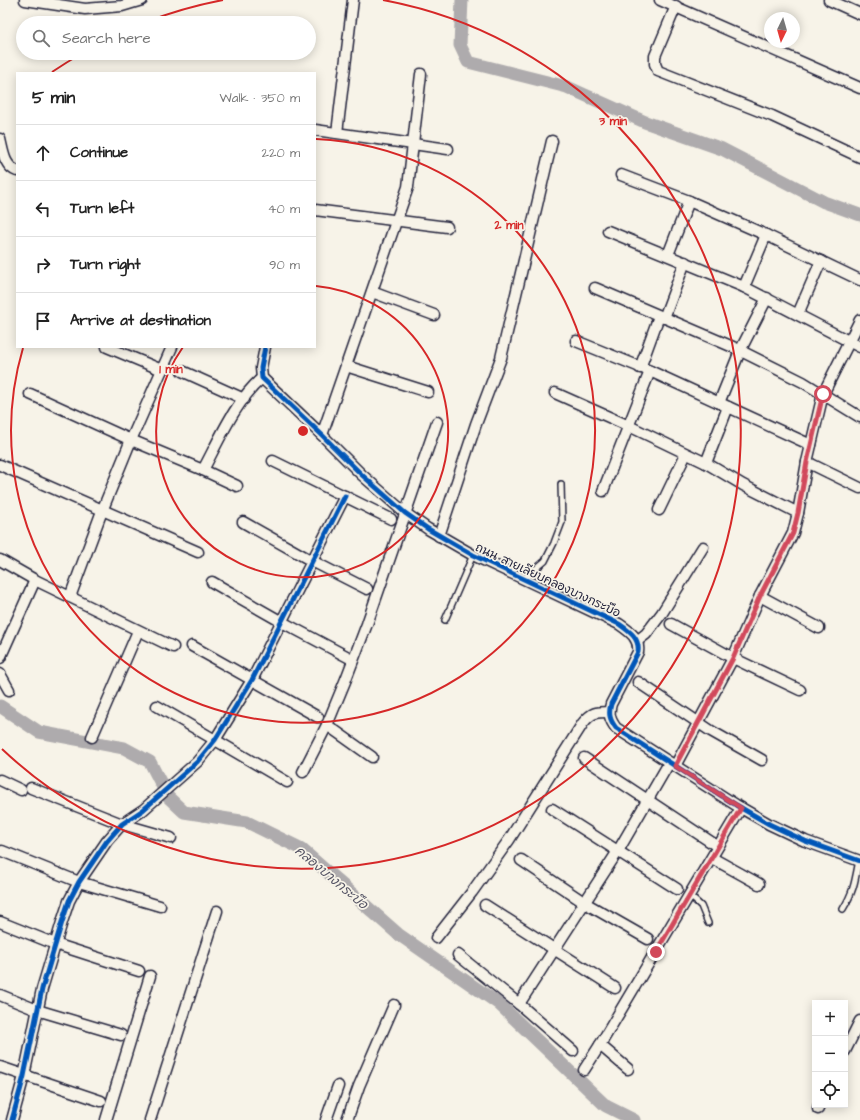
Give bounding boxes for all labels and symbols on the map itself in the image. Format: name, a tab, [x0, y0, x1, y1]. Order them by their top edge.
north arrow	[764, 12, 800, 48]
text: 3 min	[598, 113, 627, 130]
text: 2 min	[494, 217, 523, 234]
text: 1 min	[159, 361, 183, 378]
route start	[814, 385, 832, 403]
centre of rings	[296, 424, 310, 438]
street label: ถนน สายเลียบคลองบางกระบือ	[472, 539, 623, 622]
water label: คลองบางกระบือ	[291, 842, 373, 914]
route end	[647, 943, 665, 961]

